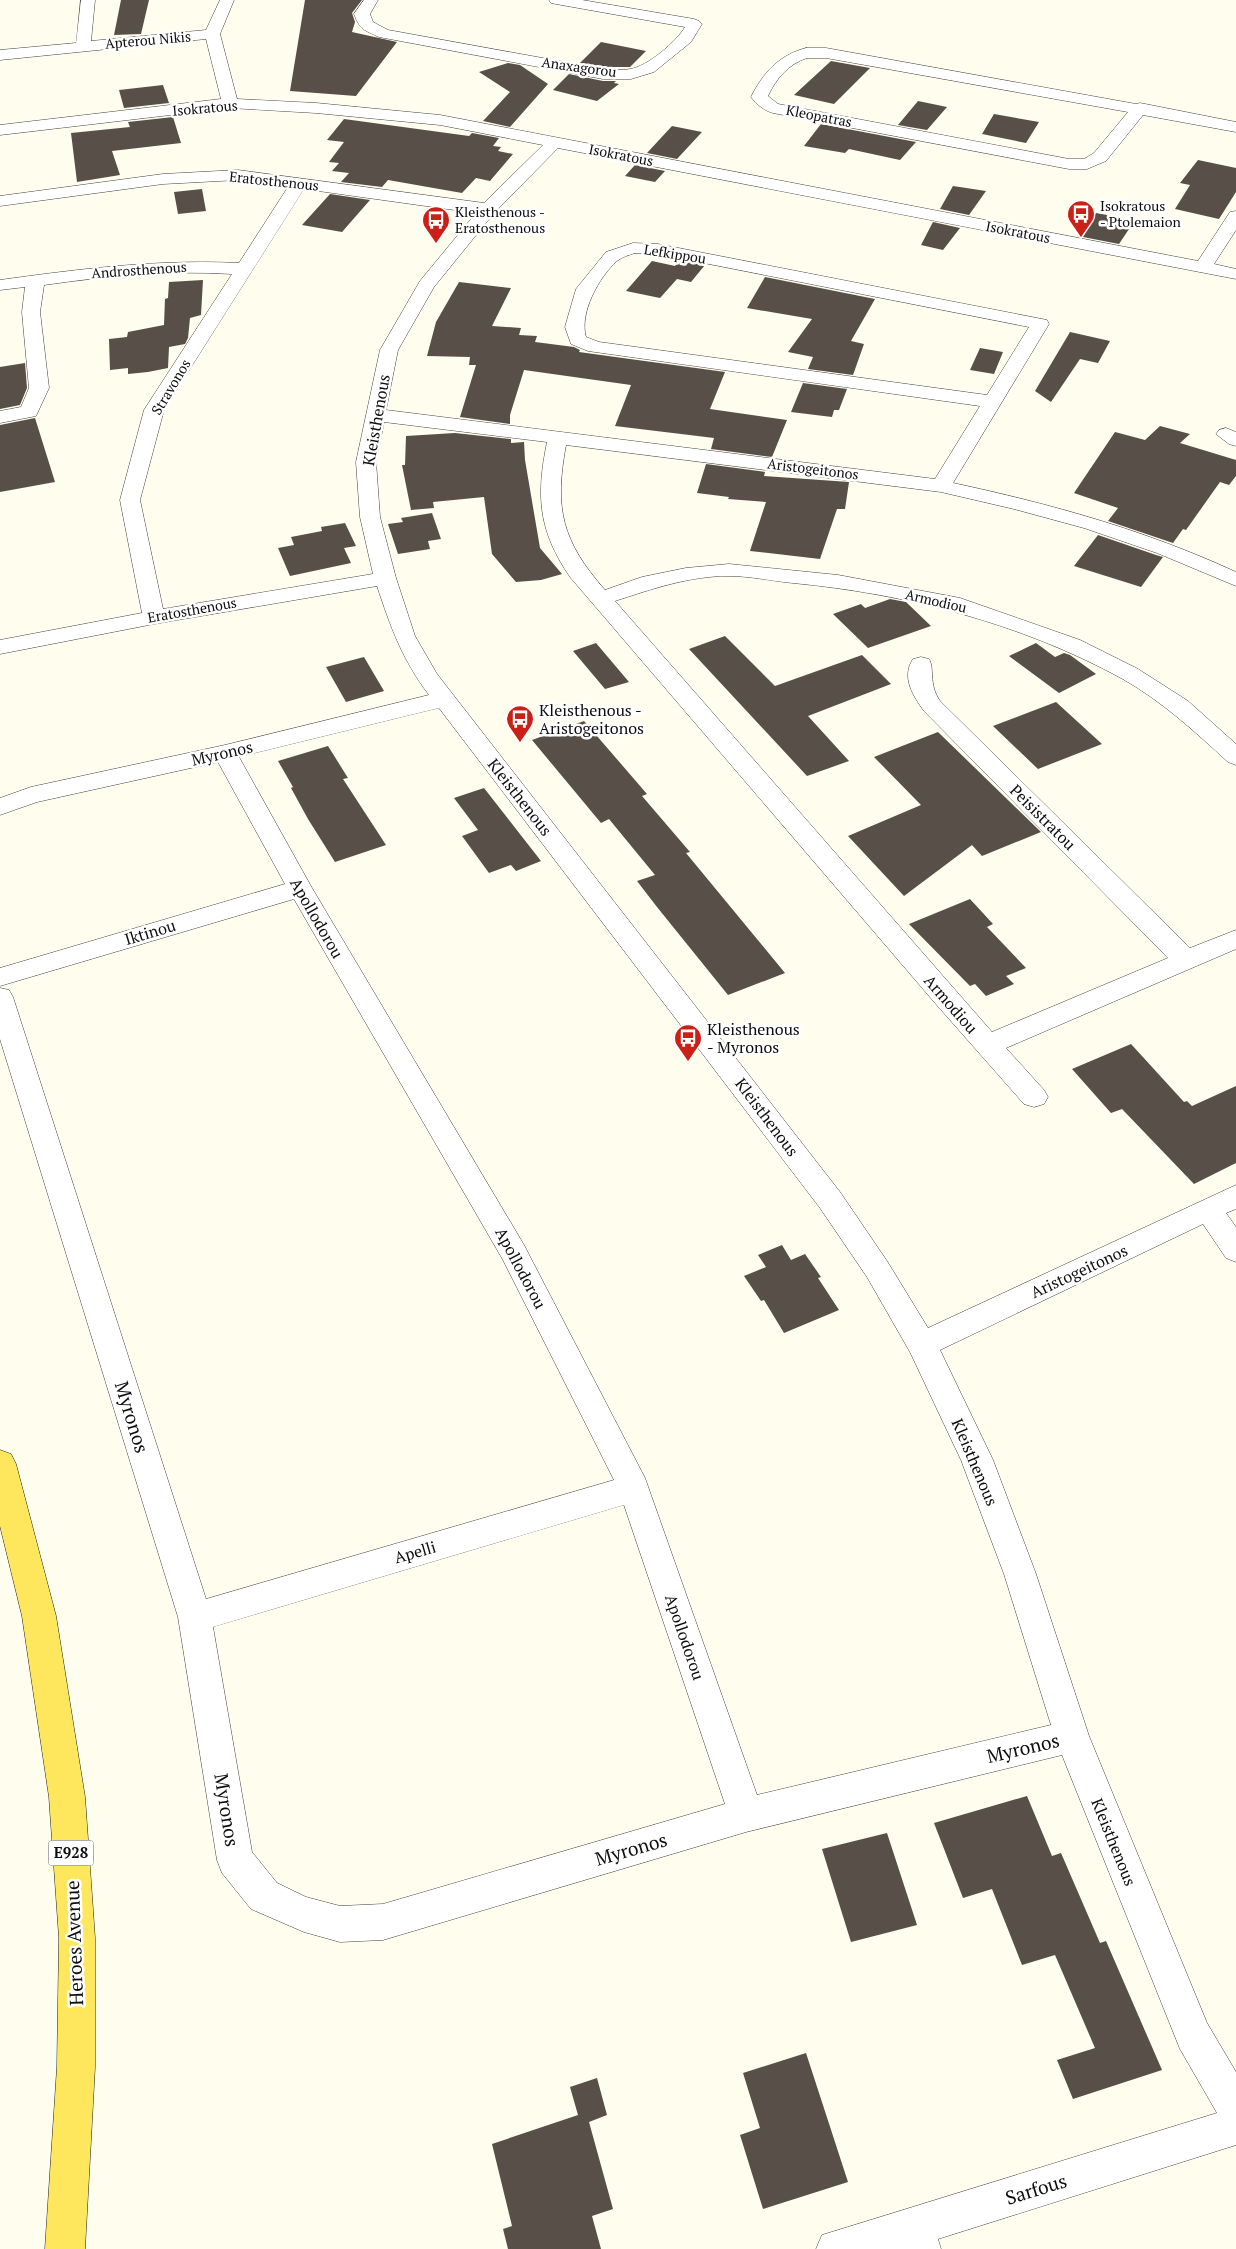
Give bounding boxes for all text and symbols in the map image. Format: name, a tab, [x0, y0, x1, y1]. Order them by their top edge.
street label: Apterou Nikis	[104, 26, 192, 53]
street label: Anaxagorou	[540, 52, 618, 81]
street label: Isokratous	[172, 95, 238, 120]
street label: Kleopatras	[785, 100, 854, 131]
street label: Isokratous	[587, 139, 655, 170]
street label: Eratosthenous	[228, 166, 320, 195]
place label: Isokratous - Ptolemaion	[1100, 196, 1181, 231]
bus stop icon: Isokratous - Ptolemaion	[1066, 199, 1096, 238]
place label: Kleisthenous - Eratosthenous	[455, 202, 545, 237]
bus stop icon: Kleisthenous - Eratosthenous	[421, 205, 451, 244]
street label: Isokratous	[984, 216, 1052, 247]
street label: Lefkippou	[643, 239, 707, 268]
street label: Androsthenous	[91, 257, 187, 282]
street label: Stravonos	[146, 355, 195, 418]
street label: Kleisthenous	[357, 372, 395, 468]
street label: Aristogeitonos	[766, 453, 860, 484]
street label: Armodiou	[904, 584, 969, 617]
street label: Eratosthenous	[146, 592, 238, 627]
place label: Kleisthenous - Aristogeitonos	[539, 699, 644, 739]
bus stop icon: Kleisthenous - Aristogeitonos	[505, 704, 535, 743]
street label: Myronos	[189, 735, 255, 771]
street label: Kleisthenous	[483, 754, 557, 840]
street label: Peisistratou	[1005, 779, 1081, 855]
street label: Apollodorou	[285, 874, 349, 962]
street label: Iktinou	[122, 914, 178, 950]
street label: Armodiou	[919, 970, 983, 1038]
place label: Kleisthenous - Myronos	[707, 1018, 800, 1058]
bus stop icon: Kleisthenous - Myronos	[673, 1023, 703, 1062]
street label: Kleisthenous	[730, 1073, 804, 1161]
street label: Apollodorou	[490, 1223, 552, 1313]
street label: Aristogeitonos	[1027, 1239, 1131, 1303]
street label: Myronos	[110, 1378, 155, 1456]
street label: Kleisthenous	[947, 1415, 1003, 1509]
street label: Apelli	[392, 1536, 439, 1568]
street label: Apollodorou	[660, 1591, 710, 1683]
street label: Myronos	[984, 1727, 1062, 1768]
street label: Myronos	[209, 1771, 246, 1848]
street label: Kleisthenous	[1086, 1795, 1142, 1889]
street label: Myronos	[592, 1826, 670, 1871]
road number: E928	[48, 1840, 94, 1866]
street label: Heroes Avenue	[59, 1880, 88, 2006]
street label: Sarfous	[1002, 2167, 1070, 2210]

